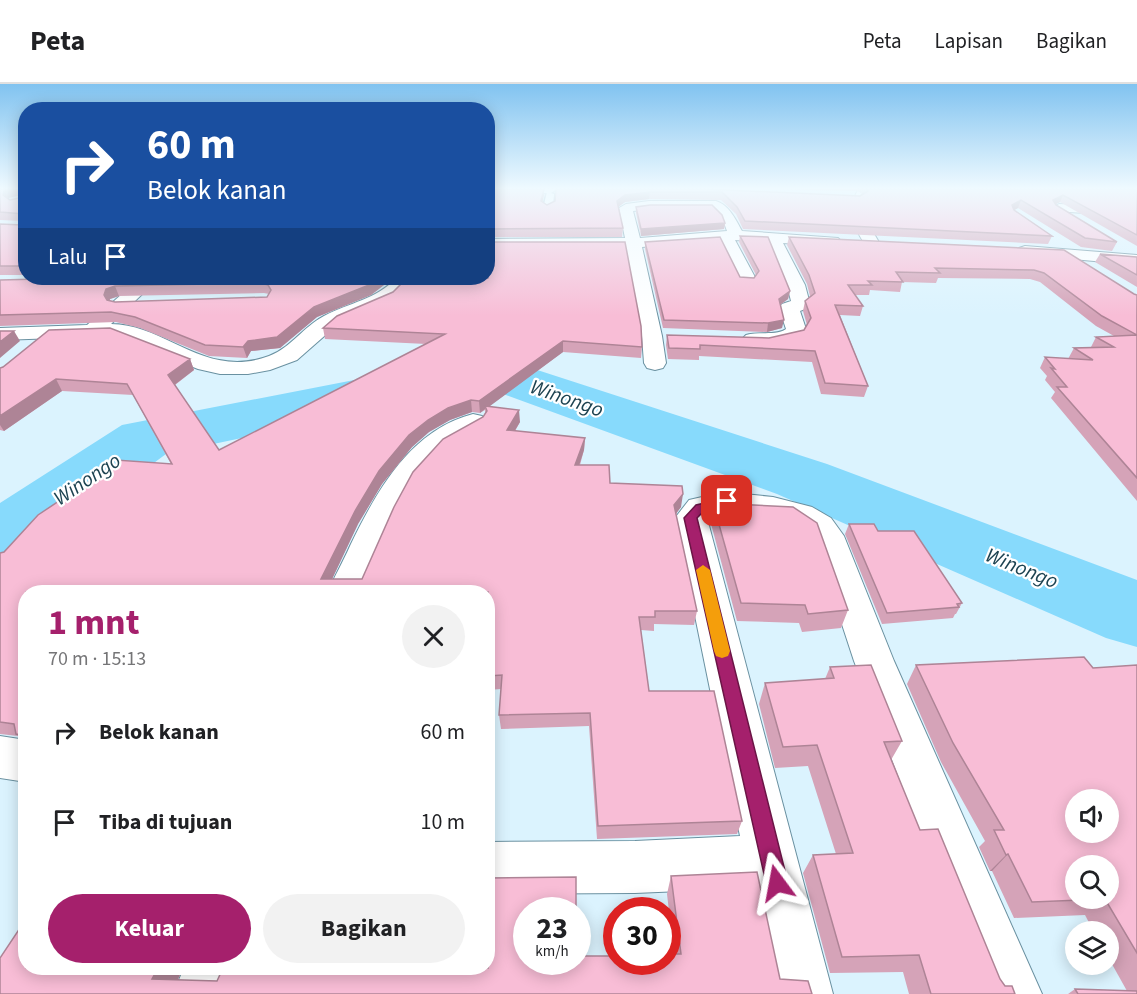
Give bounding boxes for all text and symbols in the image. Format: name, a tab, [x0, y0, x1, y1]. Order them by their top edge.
text: Peta	[30, 21, 85, 61]
text: Peta	[863, 26, 902, 56]
text: Lapisan	[935, 26, 1003, 56]
text: Bagikan	[1036, 26, 1107, 56]
text: 60 m	[147, 115, 236, 175]
icon: right	[48, 126, 126, 204]
text: Belok kanan	[147, 171, 286, 210]
icon: arrive	[99, 240, 132, 273]
text: Lalu	[48, 241, 87, 273]
water label: Winongo	[526, 372, 608, 424]
water label: Winongo	[47, 445, 127, 513]
pin	[701, 475, 752, 526]
icon: arrive	[710, 484, 743, 517]
water label: Winongo	[981, 540, 1063, 596]
text: 1 mnt	[48, 597, 139, 648]
button: close	[402, 605, 465, 668]
text: 70 m · 15:13	[48, 645, 146, 673]
icon: right	[48, 716, 81, 749]
text: Belok kanan	[99, 716, 219, 748]
text: 60 m	[420, 716, 465, 748]
map controls	[1065, 789, 1119, 975]
button: sound	[1065, 789, 1119, 843]
icon: arrive	[48, 806, 81, 839]
text: Tiba di tujuan	[99, 806, 232, 838]
text: 10 m	[420, 806, 465, 838]
position arrow	[745, 851, 809, 915]
button: search	[1065, 855, 1119, 909]
button: Keluar	[48, 894, 251, 963]
button: Bagikan	[263, 894, 465, 963]
speed limit sign: 30	[603, 897, 681, 975]
text: 23	[536, 907, 568, 950]
button: layers	[1065, 921, 1119, 975]
text: km/h	[535, 941, 569, 962]

